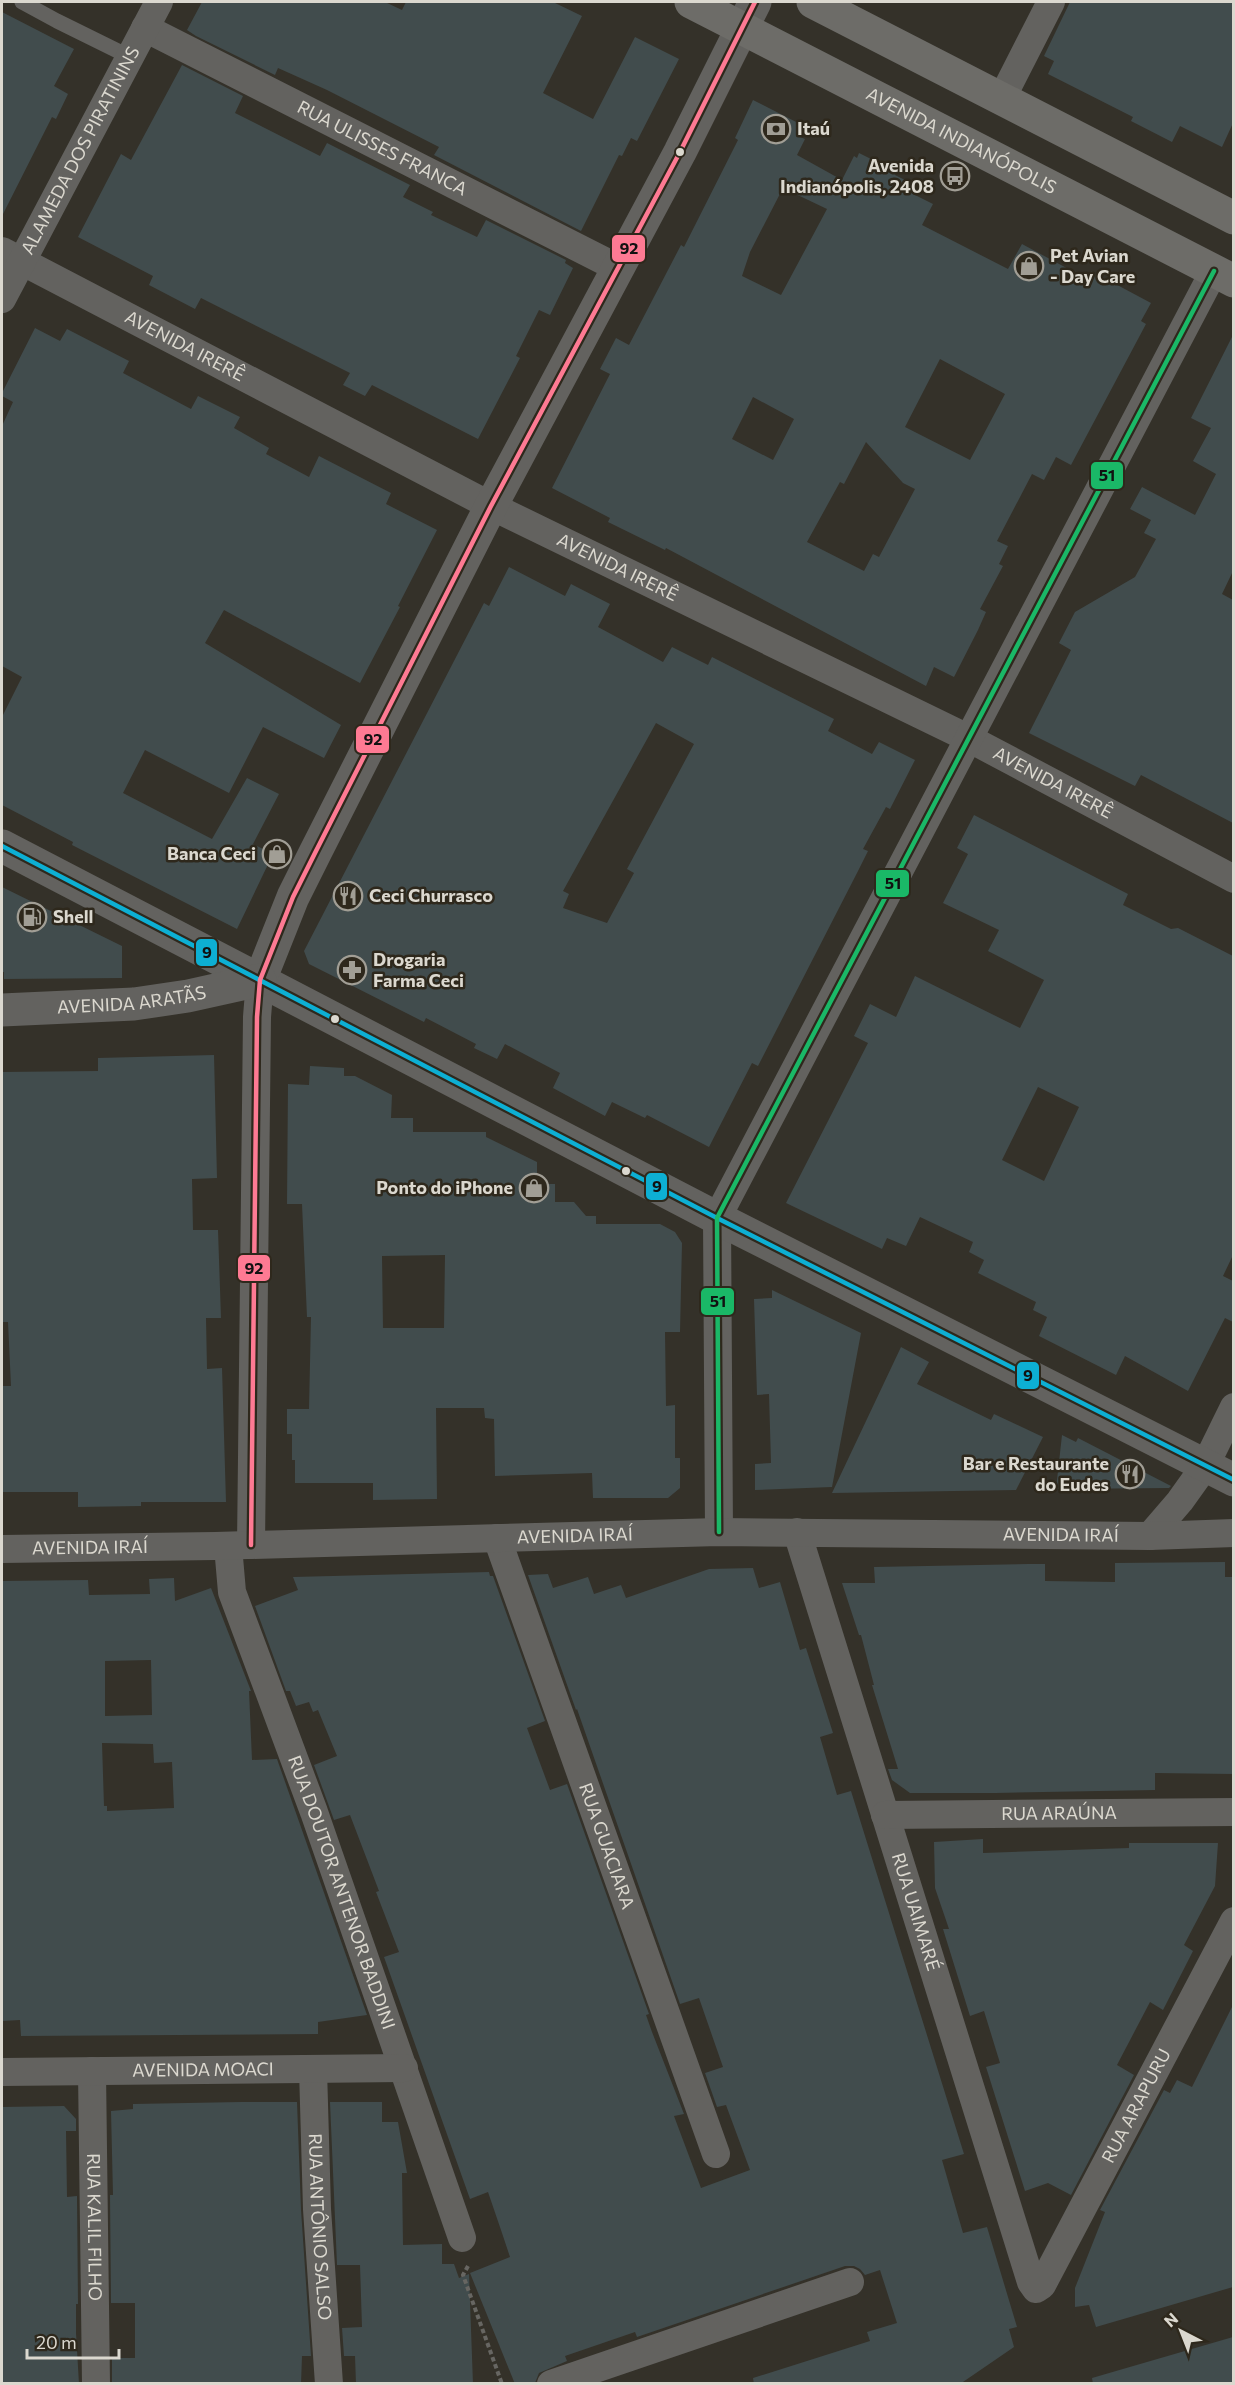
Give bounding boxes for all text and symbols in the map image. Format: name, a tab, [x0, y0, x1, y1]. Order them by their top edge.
street label: ALAMEDA DOS PIRATININS	[16, 42, 144, 258]
street label: AVENIDA INDIANÓPOLIS	[863, 82, 1061, 198]
street label: RUA ULISSES FRANCA	[294, 95, 471, 200]
bank icon: Itaú	[760, 113, 792, 145]
place label: Itaú	[797, 117, 830, 139]
unlabelled marker	[674, 146, 686, 158]
place label: Avenida Indianópolis, 2408	[780, 154, 934, 197]
bus stop icon: Avenida Indianópolis, 2408	[939, 160, 971, 192]
line badge: 92	[611, 234, 646, 263]
text: 92	[620, 238, 638, 257]
place label: Pet Avian - Day Care	[1050, 244, 1135, 287]
shop icon: Pet Avian - Day Care	[1013, 250, 1045, 282]
street label: AVENIDA IRERÊ	[122, 305, 249, 386]
line badge: 51	[1090, 461, 1124, 490]
text: 51	[1099, 465, 1115, 484]
street label: AVENIDA IRERÊ	[554, 528, 682, 605]
line badge: 92	[355, 725, 390, 754]
text: 92	[364, 729, 382, 748]
street label: AVENIDA IRERÊ	[990, 741, 1117, 823]
shop icon: Banca Ceci	[261, 838, 293, 870]
place label: Banca Ceci	[167, 842, 256, 864]
line badge: 51	[875, 869, 910, 898]
text: 51	[885, 873, 901, 892]
restaurant icon: Ceci Churrasco	[332, 880, 364, 912]
place label: Ceci Churrasco	[369, 884, 493, 906]
fuel station icon: Shell	[16, 901, 48, 933]
place label: Shell	[53, 905, 94, 927]
line badge: 9	[195, 938, 218, 967]
text: 9	[202, 942, 212, 961]
place label: Drogaria Farma Ceci	[373, 948, 464, 991]
pharmacy icon: Drogaria Farma Ceci	[336, 954, 368, 986]
street label: AVENIDA ARATÃS	[57, 980, 208, 1017]
unlabelled marker	[329, 1013, 341, 1025]
unlabelled marker	[620, 1165, 632, 1177]
shop icon: Ponto do iPhone	[518, 1172, 550, 1204]
line badge: 9	[645, 1172, 668, 1201]
place label: Ponto do iPhone	[376, 1176, 513, 1198]
text: 9	[652, 1176, 662, 1195]
line badge: 92	[237, 1254, 271, 1282]
text: 92	[245, 1258, 263, 1277]
line badge: 51	[700, 1287, 735, 1316]
text: 51	[710, 1291, 726, 1310]
line badge: 9	[1016, 1361, 1040, 1390]
text: 9	[1023, 1365, 1033, 1384]
place label: Bar e Restaurante do Eudes	[963, 1452, 1109, 1495]
restaurant icon: Bar e Restaurante do Eudes	[1114, 1458, 1146, 1490]
street label: AVENIDA IRAÍ	[517, 1522, 634, 1548]
street label: AVENIDA IRAÍ	[1003, 1523, 1120, 1546]
street label: AVENIDA IRAÍ	[32, 1535, 149, 1559]
street label: RUA DOUTOR ANTENOR BADDINI	[284, 1752, 401, 2032]
street label: RUA GUACIARA	[575, 1780, 640, 1912]
street label: RUA ARAÚNA	[1001, 1801, 1117, 1824]
street label: RUA UAIMARÉ	[888, 1850, 945, 1973]
street label: RUA ARAPURU	[1096, 2044, 1175, 2166]
street label: AVENIDA MOACI	[132, 2057, 274, 2081]
street label: RUA ANTÔNIO SALSO	[305, 2133, 337, 2321]
street label: RUA KALIL FILHO	[83, 2153, 107, 2301]
north arrow	[1151, 2301, 1211, 2361]
text: N	[1160, 2308, 1181, 2331]
scale bar	[27, 2322, 118, 2360]
text: 20 m	[36, 2331, 77, 2353]

